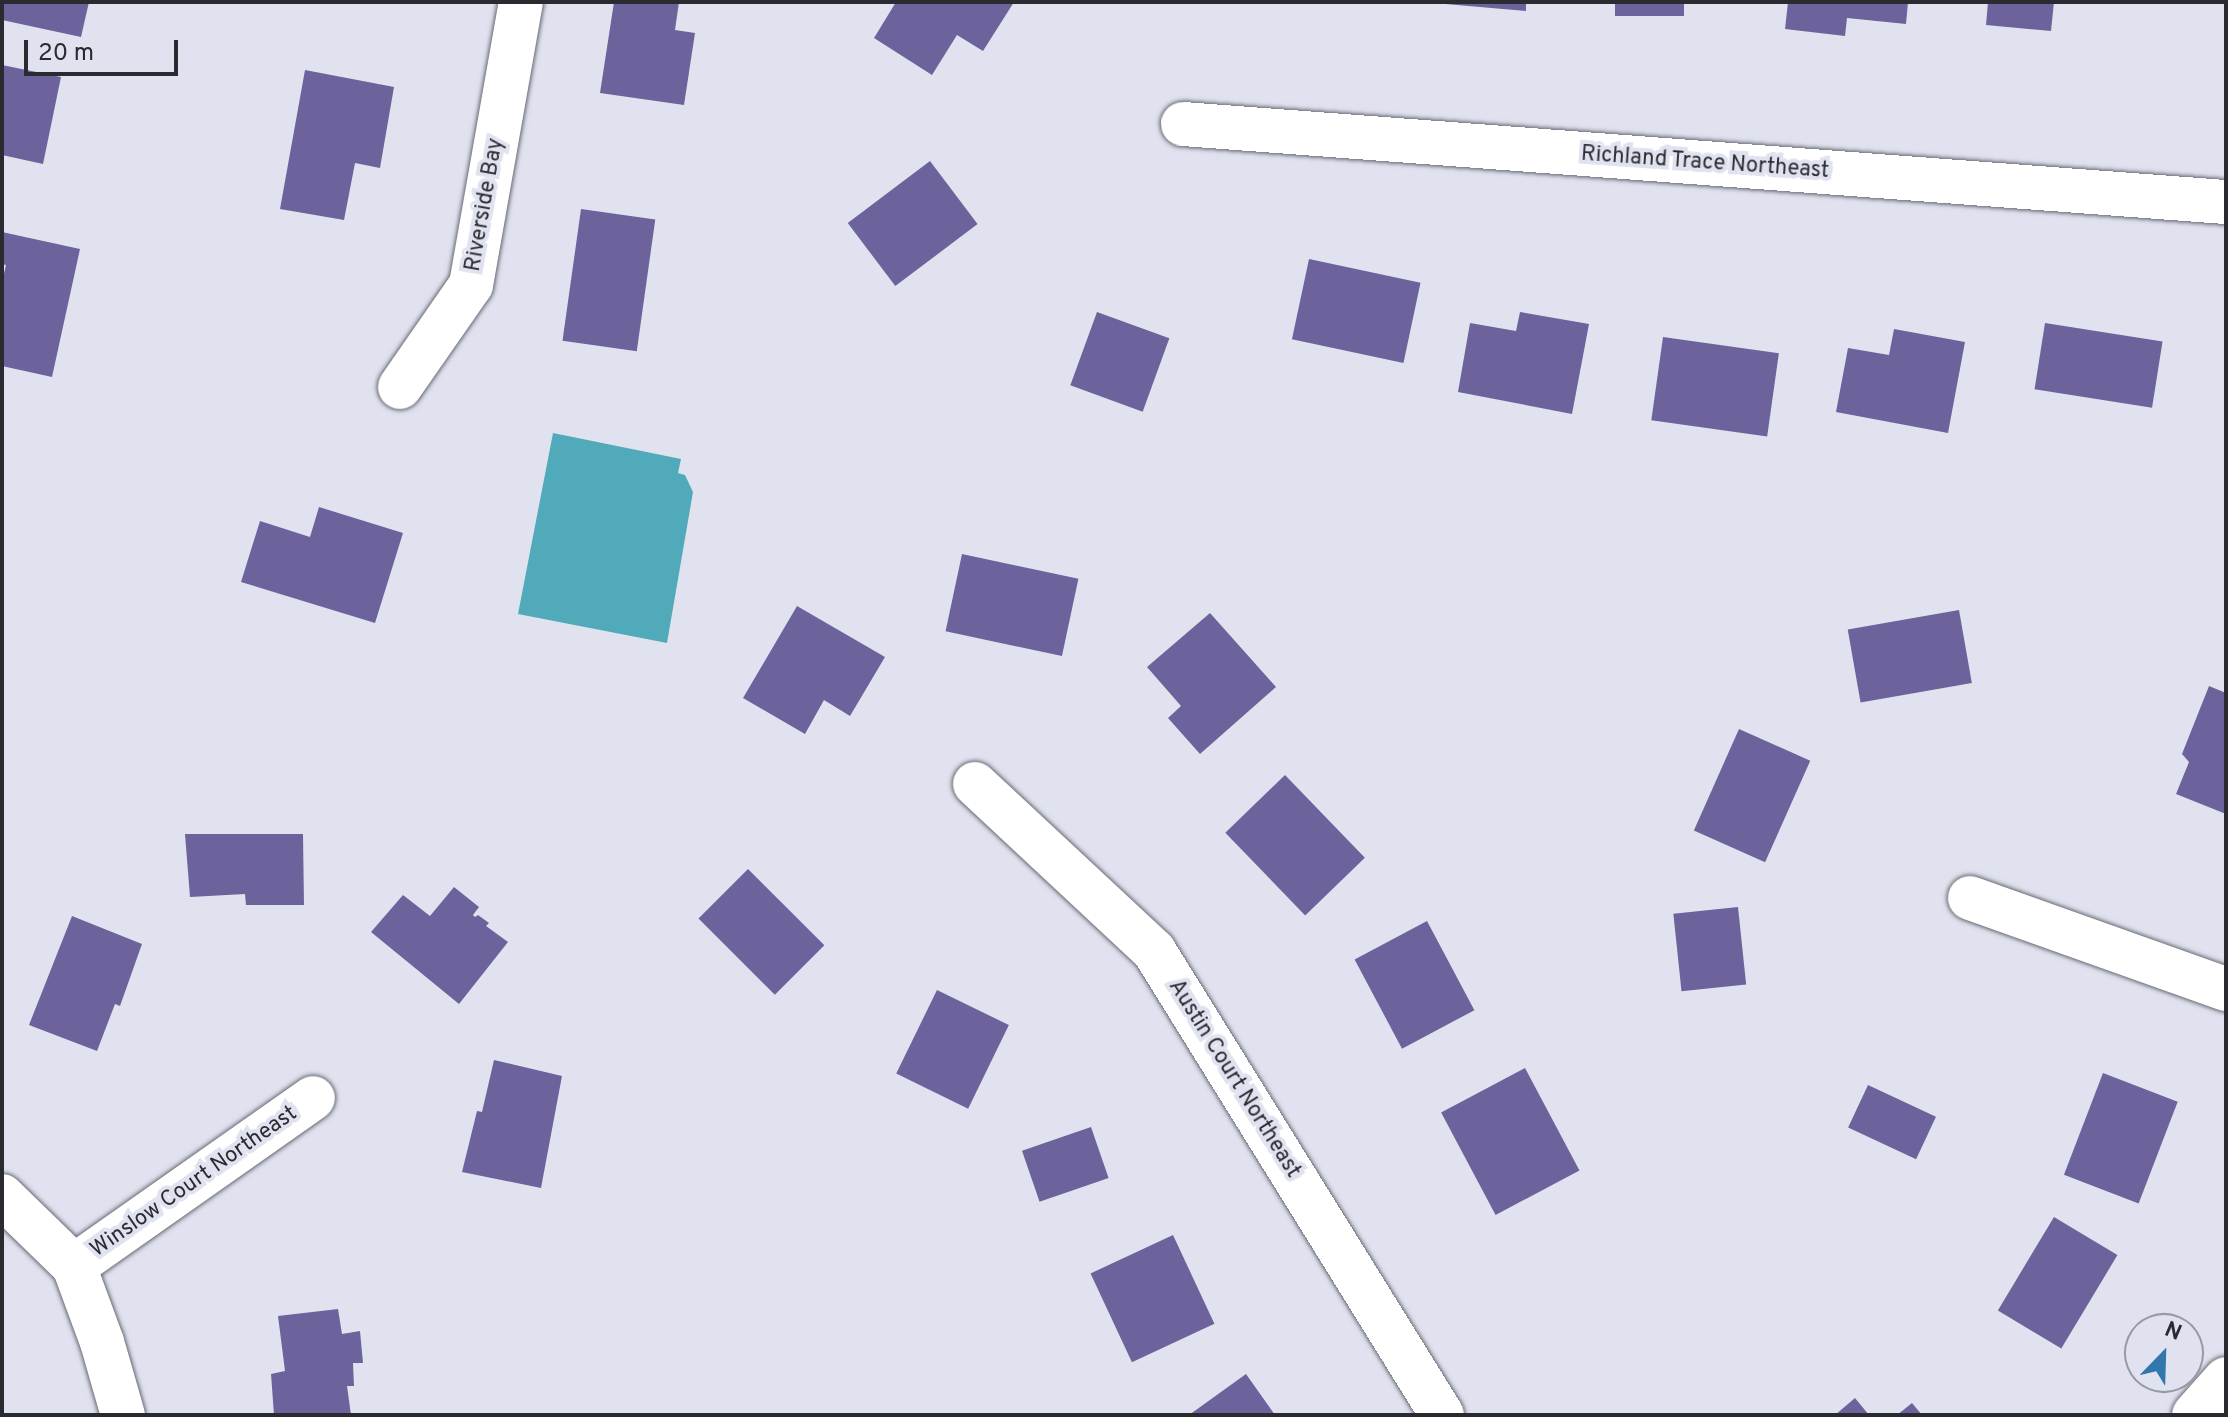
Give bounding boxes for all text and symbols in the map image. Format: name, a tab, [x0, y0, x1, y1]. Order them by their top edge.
scale bar	[28, 24, 182, 74]
text: 20 m	[38, 39, 94, 69]
street label: Riverside Bay	[460, 136, 510, 274]
street label: Richland Trace Northeast	[1580, 141, 1830, 185]
street label: Austin Court Northeast	[1162, 975, 1306, 1183]
street label: Winslow Court Northeast	[86, 1101, 302, 1263]
north arrow	[2124, 1313, 2204, 1393]
text: N	[2160, 1317, 2185, 1348]

